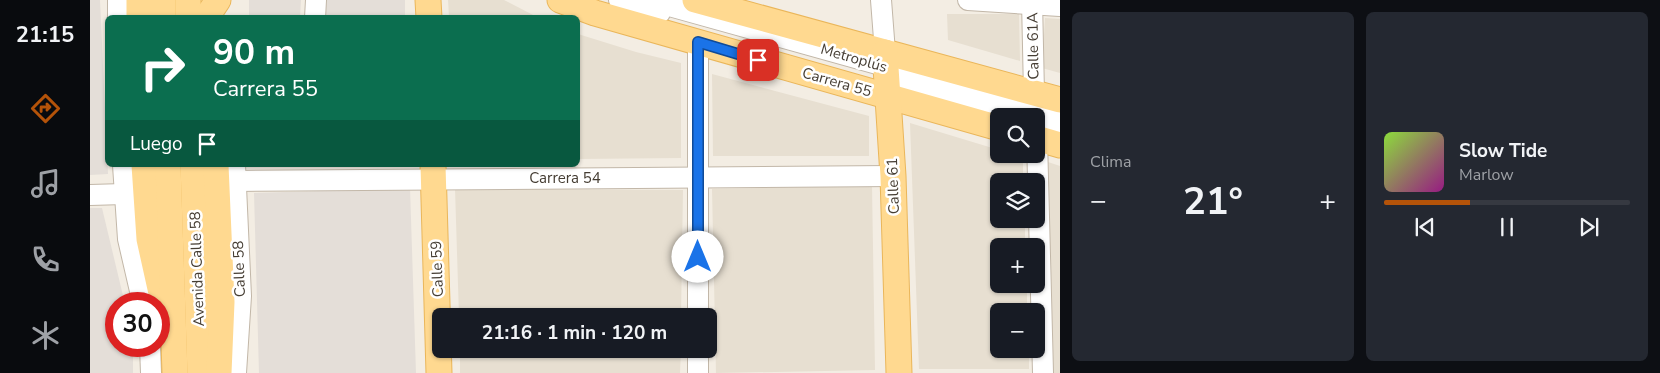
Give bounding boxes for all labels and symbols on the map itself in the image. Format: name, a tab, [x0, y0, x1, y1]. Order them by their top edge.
street label: Calle 61A	[1022, 12, 1044, 80]
pin	[737, 39, 779, 81]
street label: Metroplús	[818, 39, 890, 77]
street label: Carrera 55	[800, 63, 874, 101]
street label: Calle 61	[882, 157, 904, 215]
street label: Carrera 54	[529, 168, 601, 188]
street label: Avenida Calle 58	[185, 211, 209, 327]
position arrow	[671, 230, 723, 282]
street label: Calle 58	[228, 240, 250, 298]
street label: Calle 59	[426, 240, 448, 298]
speed limit sign: 30	[105, 292, 170, 357]

